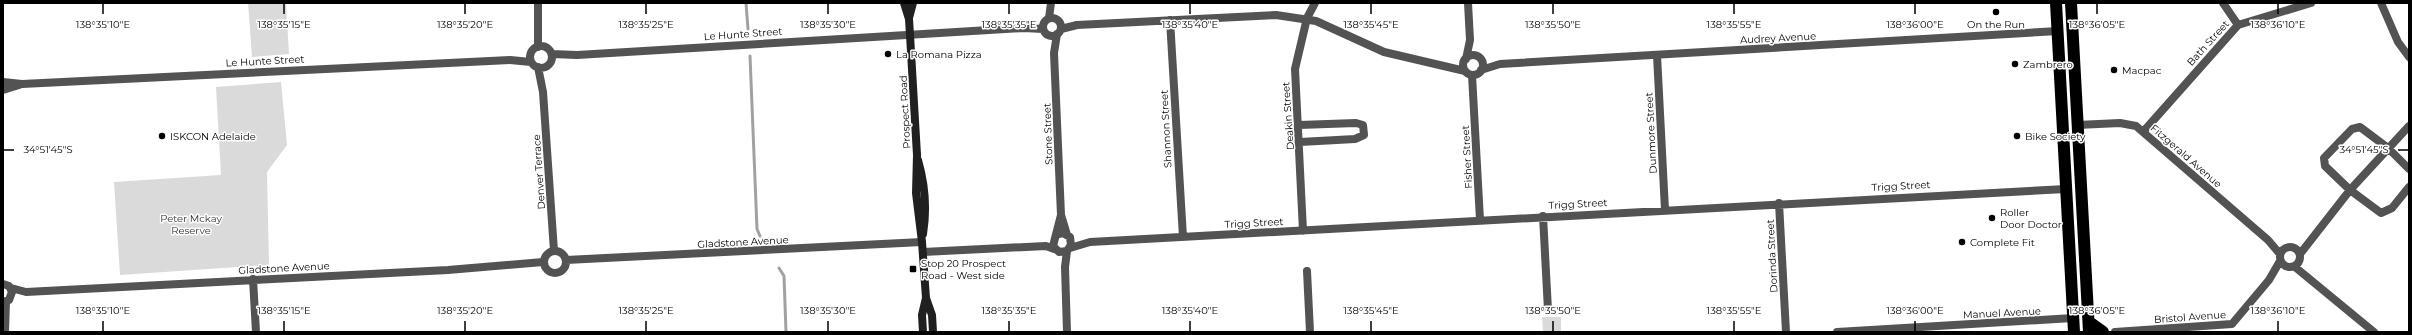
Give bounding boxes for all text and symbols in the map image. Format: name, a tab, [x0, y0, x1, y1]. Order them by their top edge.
marker: On the Run	[1991, 7, 2001, 17]
street label: Bath Street	[2184, 17, 2232, 69]
text: 138°35'10"E	[76, 18, 131, 31]
text: 138°35'15"E	[257, 18, 311, 31]
text: 138°35'20"E	[437, 18, 493, 31]
text: 138°35'25"E	[618, 18, 674, 31]
text: 138°35'30"E	[800, 18, 856, 31]
text: 138°35'35"E	[982, 18, 1037, 31]
text: 138°35'40"E	[1162, 18, 1219, 31]
text: 138°35'45"E	[1343, 18, 1399, 31]
text: 138°35'50"E	[1525, 18, 1581, 31]
text: 138°35'55"E	[1707, 18, 1762, 31]
text: 138°36'00"E	[1886, 18, 1944, 31]
place label: On the Run	[1967, 18, 2025, 31]
text: 138°36'05"E	[2069, 18, 2126, 31]
text: 138°36'10"E	[2251, 18, 2306, 31]
street label: Le Hunte Street	[703, 25, 783, 43]
street label: Audrey Avenue	[1740, 30, 1816, 46]
place label: La Romana Pizza	[896, 48, 982, 61]
marker: La Romana Pizza	[883, 49, 893, 59]
street label: Le Hunte Street	[225, 52, 305, 70]
place label: Zambrero	[2023, 58, 2073, 71]
marker: Zambrero	[2010, 59, 2020, 69]
place label: Macpac	[2122, 64, 2162, 77]
marker: Macpac	[2109, 65, 2119, 75]
street label: Prospect Road	[897, 75, 913, 149]
street label: Deakin Street	[1279, 81, 1297, 151]
street label: Shannon Street	[1157, 90, 1175, 168]
street label: Dunmore Street	[1642, 92, 1660, 174]
street label: Stone Street	[1040, 103, 1056, 165]
street label: Fitzgerald Avenue	[2148, 121, 2224, 191]
street label: Fisher Street	[1459, 125, 1475, 189]
place label: ISKCON Adelaide	[170, 130, 256, 143]
place label: Bike Society	[2025, 130, 2086, 143]
marker: ISKCON Adelaide	[157, 131, 167, 141]
marker: Bike Society	[2012, 131, 2022, 141]
street label: Denver Terrace	[530, 134, 548, 210]
text: 34°51'45"S	[23, 143, 73, 156]
text: 34°51'45"S	[2339, 143, 2389, 156]
street label: Trigg Street	[1871, 178, 1931, 194]
street label: Trigg Street	[1548, 196, 1608, 212]
place label: Roller Door Doctor	[2000, 206, 2062, 231]
park label: Peter Mckay Reserve	[160, 212, 222, 237]
marker: Roller Door Doctor	[1987, 213, 1997, 223]
street label: Trigg Street	[1224, 215, 1284, 231]
street label: Dorinda Street	[1764, 219, 1780, 293]
street label: Gladstone Avenue	[697, 233, 789, 251]
place label: Complete Fit	[1970, 236, 2035, 249]
marker: Complete Fit	[1957, 237, 1967, 247]
place label: Stop 20 Prospect Road - West side	[921, 257, 1006, 282]
street label: Gladstone Avenue	[238, 259, 330, 277]
marker: Stop 20 Prospect Road - West side	[908, 264, 918, 274]
text: 138°35'10"E	[76, 304, 131, 317]
text: 138°35'15"E	[257, 304, 311, 317]
text: 138°35'20"E	[437, 304, 493, 317]
text: 138°35'25"E	[618, 304, 674, 317]
text: 138°35'30"E	[800, 304, 856, 317]
text: 138°35'35"E	[982, 304, 1037, 317]
text: 138°35'40"E	[1162, 304, 1219, 317]
text: 138°35'45"E	[1343, 304, 1399, 317]
text: 138°35'50"E	[1525, 304, 1581, 317]
text: 138°35'55"E	[1707, 304, 1762, 317]
text: 138°36'00"E	[1886, 304, 1944, 317]
street label: Manuel Avenue	[1963, 304, 2041, 322]
text: 138°36'05"E	[2069, 304, 2126, 317]
text: 138°36'10"E	[2251, 304, 2306, 317]
street label: Bristol Avenue	[2154, 308, 2226, 326]

